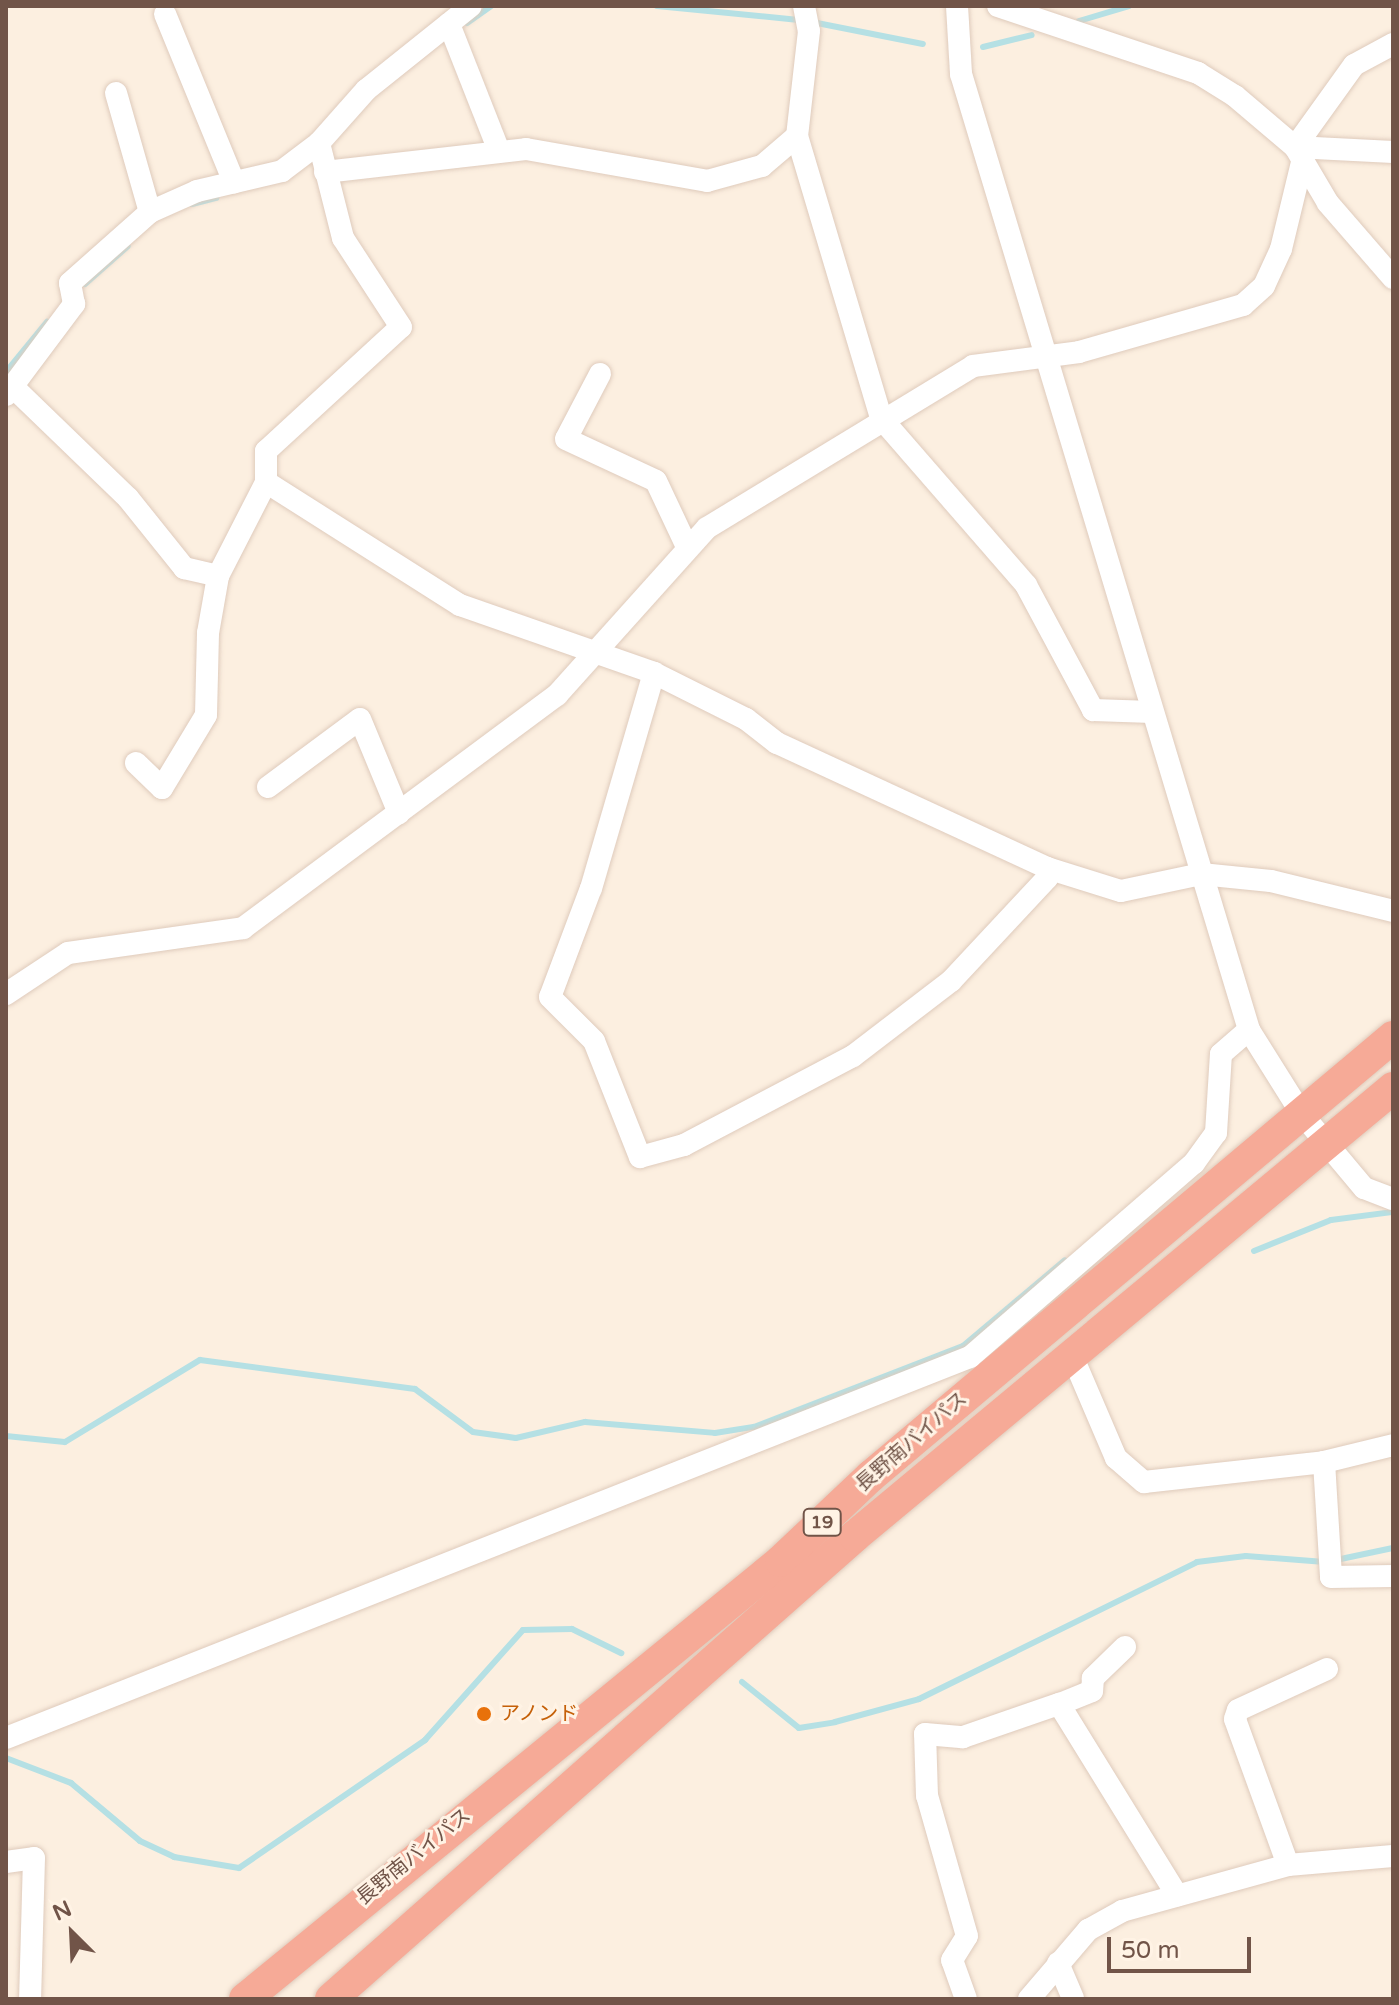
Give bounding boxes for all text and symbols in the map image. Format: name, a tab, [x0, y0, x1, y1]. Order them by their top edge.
street label: 長野南バイパス	[851, 1387, 973, 1497]
road number: 19	[802, 1508, 842, 1536]
place label: アノンド	[500, 1702, 580, 1726]
marker: アノンド	[475, 1705, 493, 1723]
street label: 長野南バイパス	[352, 1804, 476, 1910]
north arrow	[32, 1893, 112, 1973]
text: N	[49, 1896, 76, 1927]
scale bar	[1111, 1921, 1255, 1971]
text: 50 m	[1121, 1936, 1179, 1965]

